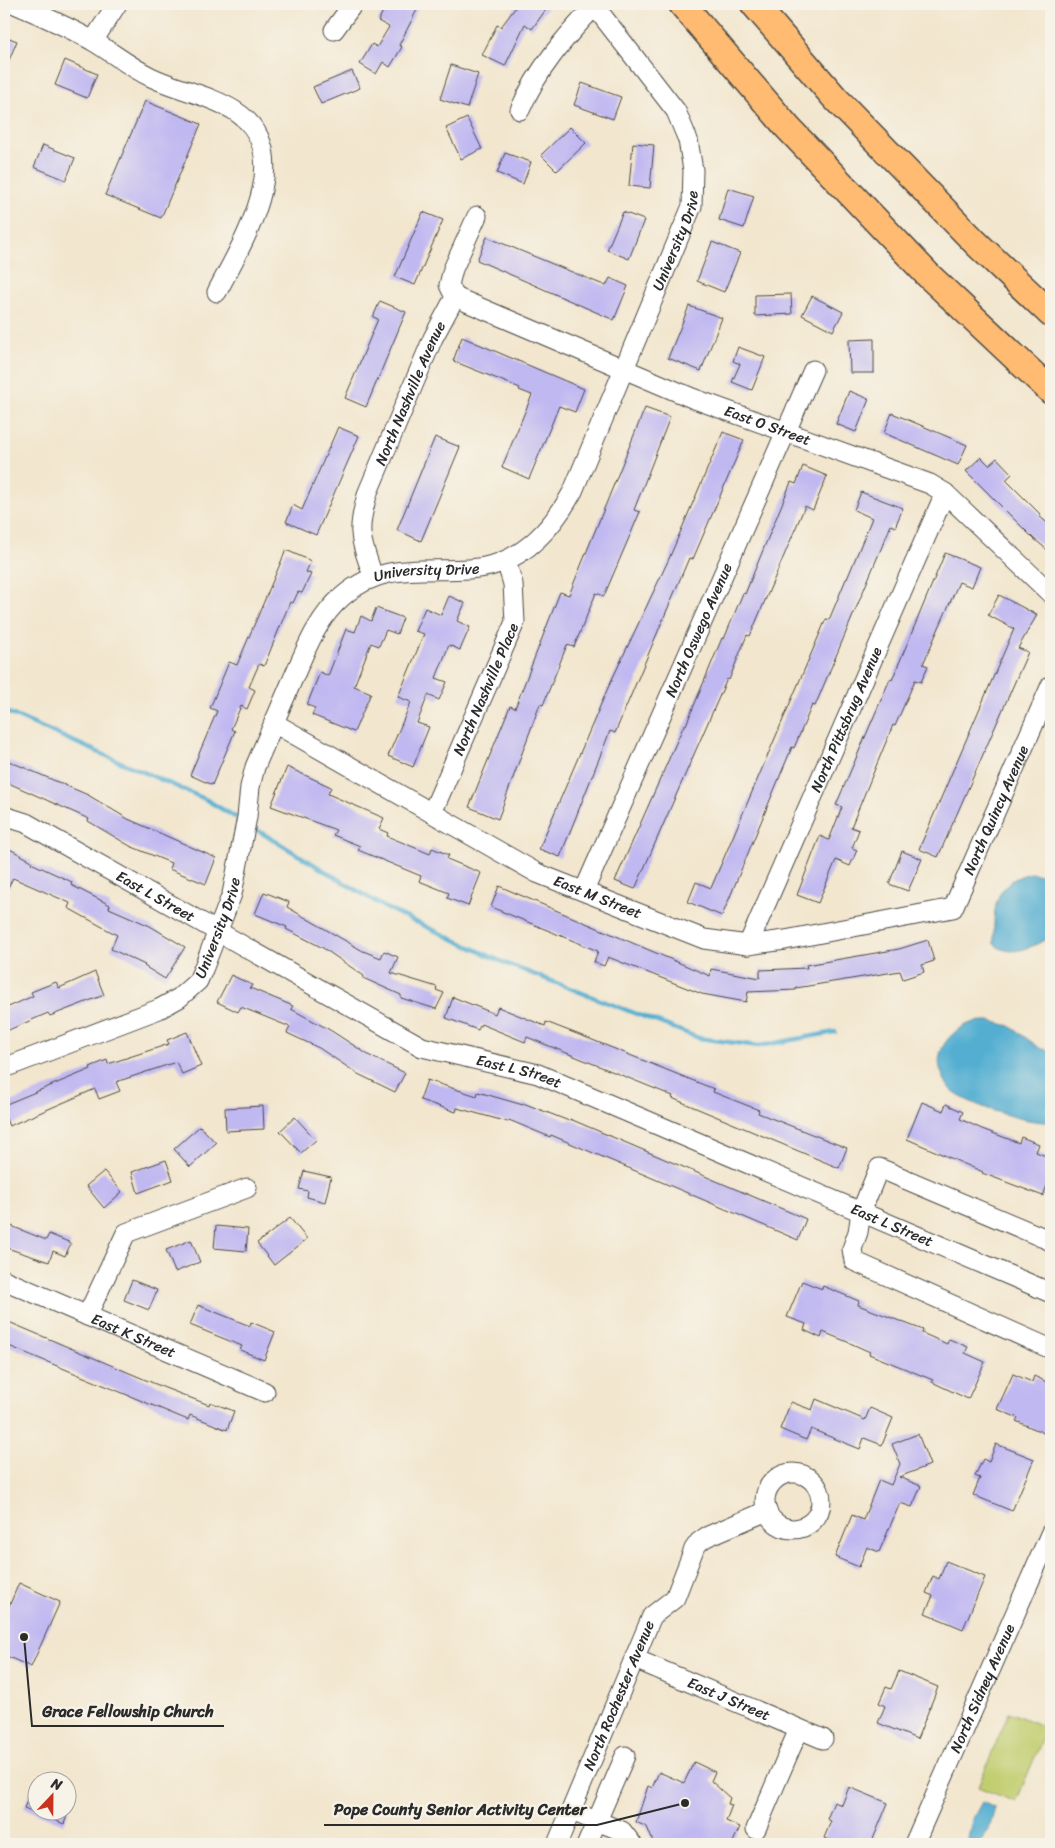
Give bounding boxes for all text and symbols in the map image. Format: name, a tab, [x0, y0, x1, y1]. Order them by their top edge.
street label: University Drive	[645, 190, 705, 295]
street label: North Nashville Avenue	[368, 316, 453, 470]
street label: East O Street	[721, 398, 815, 453]
street label: University Drive	[370, 555, 481, 590]
street label: North Oswego Avenue	[658, 559, 740, 701]
street label: North Nashville Place	[446, 619, 526, 760]
street label: North Pittsbrug Avenue	[803, 643, 889, 796]
street label: North Quincy Avenue	[956, 741, 1036, 879]
street label: East L Street	[111, 863, 201, 929]
street label: East M Street	[550, 868, 646, 926]
street label: University Drive	[188, 875, 248, 983]
street label: East L Street	[474, 1047, 566, 1096]
street label: East L Street	[847, 1196, 938, 1254]
street label: East K Street	[87, 1306, 180, 1365]
street label: North Rochester Avenue	[576, 1616, 662, 1775]
street label: North Sidney Avenue	[943, 1620, 1022, 1757]
street label: East J Street	[683, 1670, 775, 1728]
callout: Grace Fellowship Church	[32, 1695, 224, 1726]
text: Grace Fellowship Church	[41, 1697, 214, 1726]
north arrow	[28, 1770, 78, 1820]
text: N	[47, 1771, 66, 1798]
callout: Pope County Senior Activity Center	[324, 1794, 597, 1825]
text: Pope County Senior Activity Center	[334, 1795, 588, 1824]

